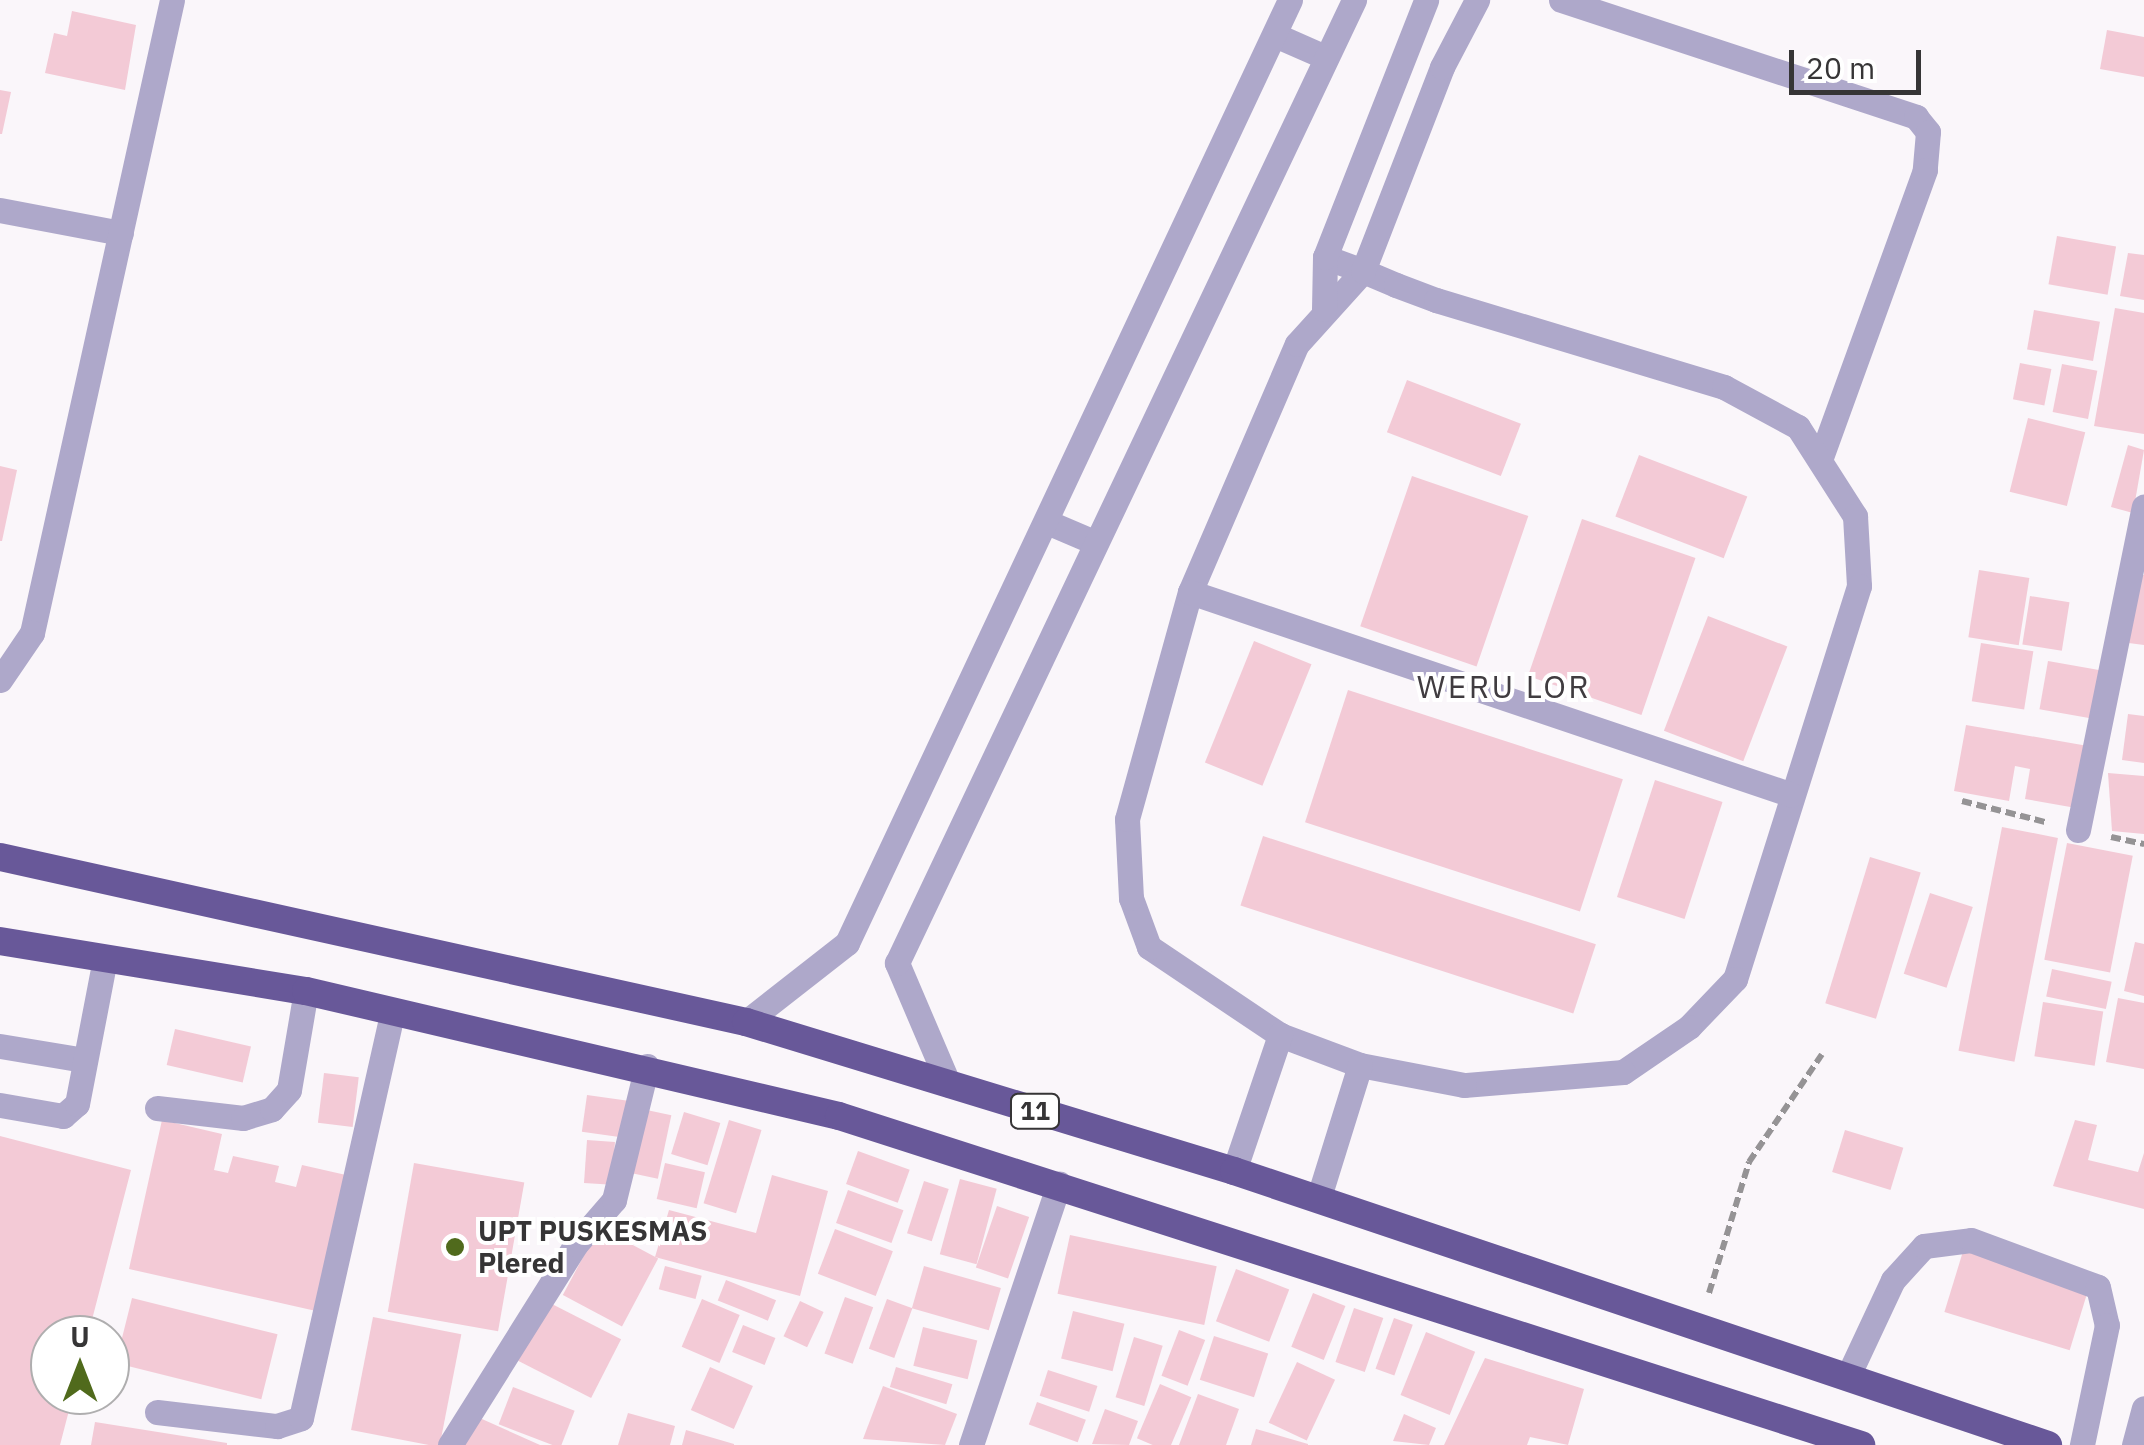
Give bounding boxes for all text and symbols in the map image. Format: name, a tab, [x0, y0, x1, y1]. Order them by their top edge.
scale bar	[1794, 30, 1926, 92]
text: 20 m	[1806, 48, 1875, 87]
district label: WERU LOR	[1417, 667, 1591, 705]
road number: 11	[1010, 1091, 1060, 1131]
place label: UPT PUSKESMAS Plered	[478, 1214, 708, 1280]
marker: UPT PUSKESMAS Plered	[442, 1234, 468, 1260]
north arrow	[30, 1315, 130, 1415]
text: U	[70, 1318, 90, 1355]

